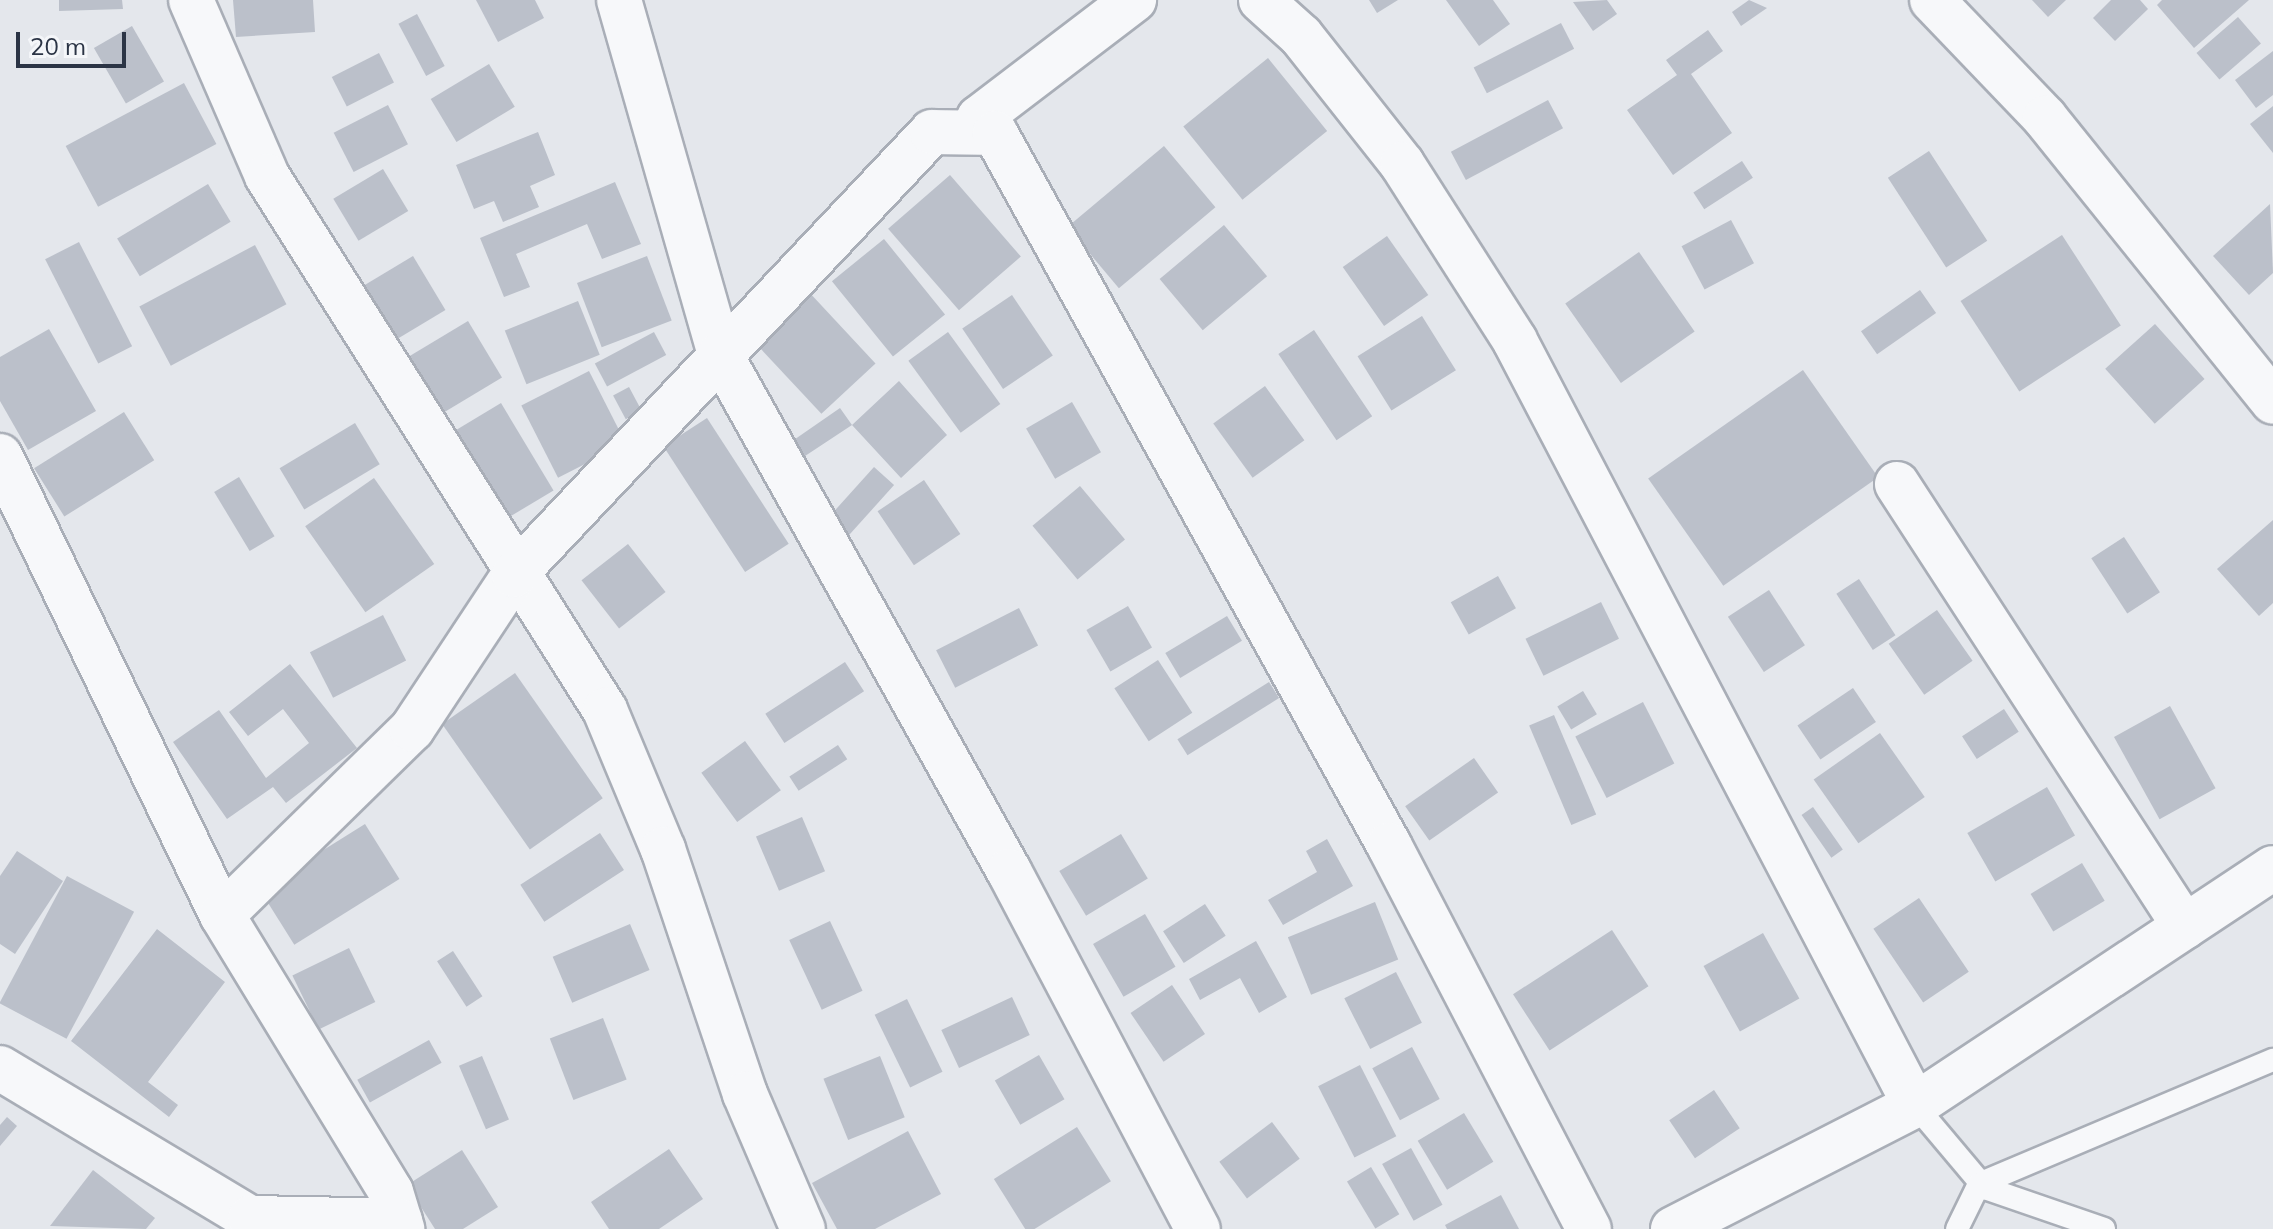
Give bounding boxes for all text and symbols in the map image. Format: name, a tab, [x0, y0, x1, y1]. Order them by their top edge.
scale bar	[20, 16, 130, 66]
text: 20 m	[30, 31, 86, 61]

